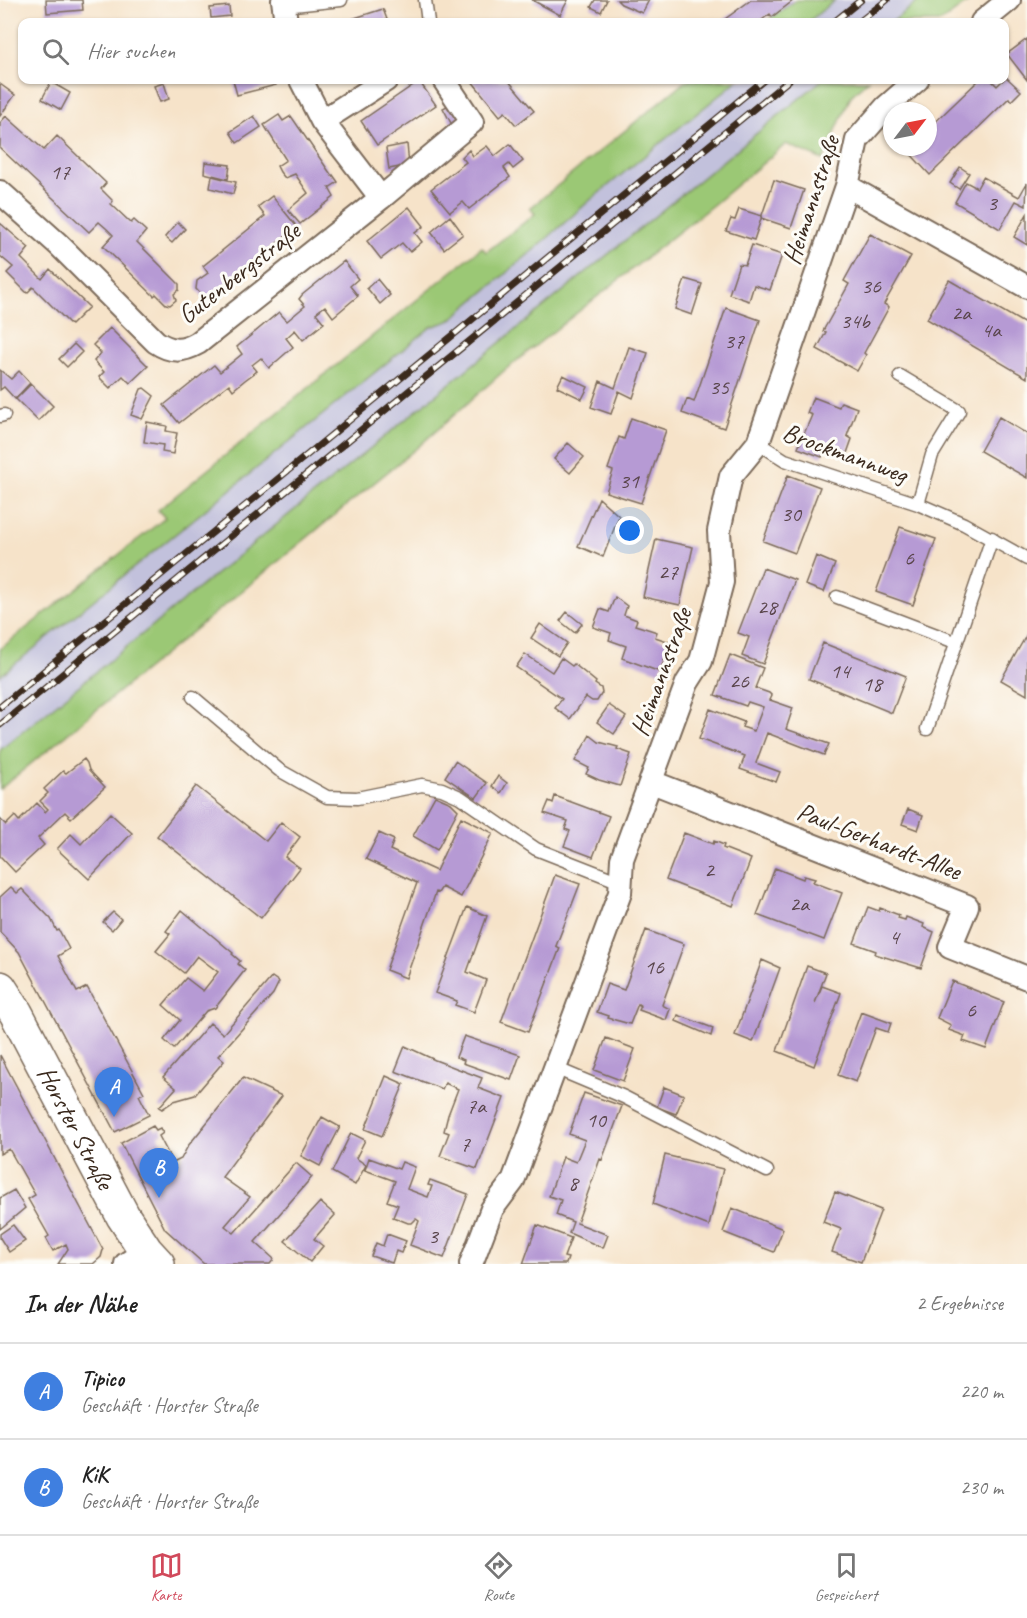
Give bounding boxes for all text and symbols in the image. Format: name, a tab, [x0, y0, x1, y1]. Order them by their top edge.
search box	[18, 18, 1009, 84]
icon: search	[39, 35, 72, 68]
text: Hier suchen	[87, 37, 175, 65]
north arrow	[883, 102, 937, 156]
street label: Heimannstraße	[775, 129, 848, 269]
house number: 17	[50, 158, 71, 186]
house number: 3	[987, 189, 999, 217]
street label: Gutenbergstraße	[171, 213, 309, 331]
house number: 36	[861, 272, 882, 300]
house number: 2a	[951, 299, 972, 327]
house number: 34b	[840, 307, 871, 335]
house number: 4a	[981, 316, 1002, 344]
house number: 37	[724, 327, 745, 355]
house number: 35	[709, 373, 730, 401]
street label: Brockmannweg	[778, 415, 913, 491]
house number: 31	[619, 467, 640, 495]
house number: 30	[781, 500, 803, 528]
your location	[615, 516, 644, 545]
house number: 6	[904, 544, 915, 572]
house number: 27	[658, 558, 679, 586]
house number: 28	[757, 593, 779, 621]
street label: Heimannstraße	[623, 601, 700, 740]
house number: 14	[830, 657, 852, 685]
house number: 26	[729, 667, 750, 695]
house number: 18	[862, 670, 884, 698]
street label: Paul-Gerhardt-Allee	[792, 795, 967, 888]
house number: 2	[704, 856, 716, 884]
house number: 2a	[789, 890, 810, 918]
house number: 4	[889, 923, 901, 951]
house number: 16	[644, 953, 665, 981]
house number: 6	[966, 996, 977, 1024]
street label: Horster Straße	[30, 1060, 124, 1197]
pin: A	[94, 1068, 134, 1117]
house number: 7a	[466, 1092, 487, 1120]
house number: 10	[586, 1106, 608, 1134]
house number: 7	[460, 1130, 471, 1158]
pin: B	[140, 1148, 178, 1198]
house number: 8	[568, 1169, 580, 1197]
house number: 3	[428, 1222, 440, 1250]
text: In der Nähe	[24, 1287, 136, 1320]
text: 2 Ergebnisse	[916, 1291, 1003, 1316]
text: Tipico	[81, 1365, 124, 1393]
text: A	[38, 1379, 49, 1404]
text: 220 m	[960, 1379, 1003, 1404]
text: Geschäft · Horster Straße	[81, 1393, 258, 1418]
text: KiK	[81, 1461, 108, 1489]
text: B	[38, 1475, 49, 1500]
text: 230 m	[960, 1475, 1003, 1500]
text: Geschäft · Horster Straße	[81, 1489, 258, 1514]
tab: Karte	[150, 1549, 183, 1605]
tab: Route	[482, 1549, 515, 1605]
tab: Gespeichert	[815, 1549, 877, 1605]

